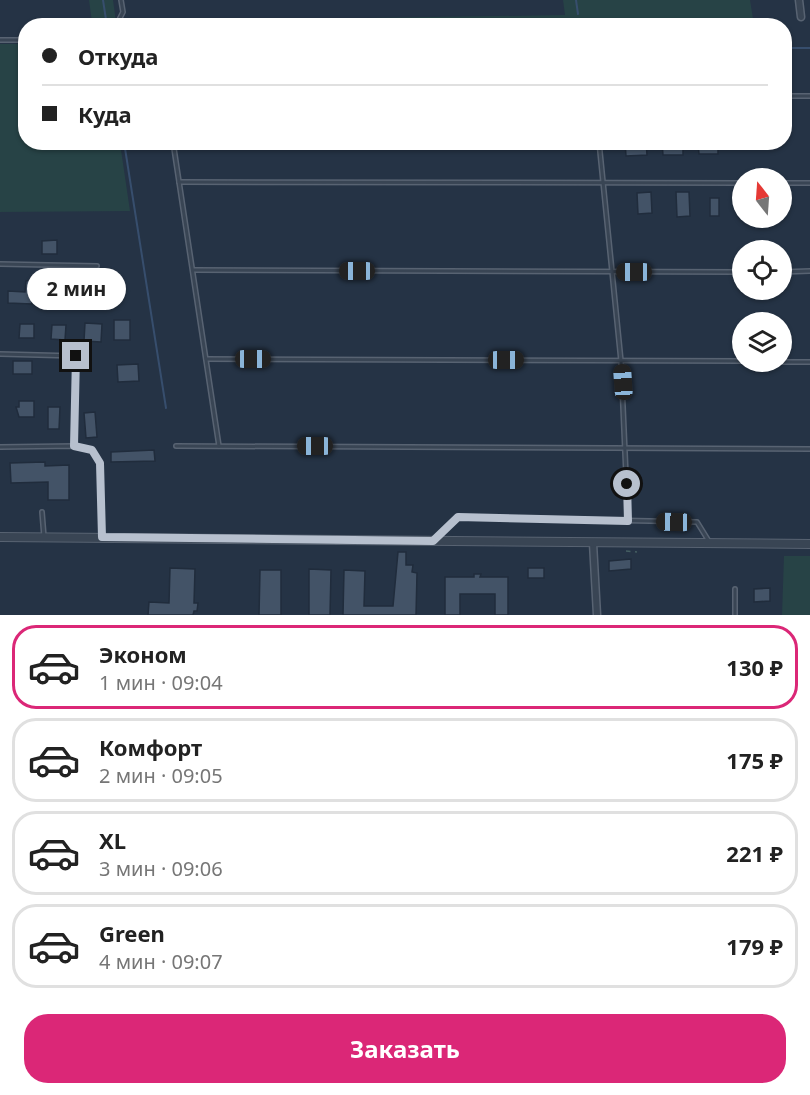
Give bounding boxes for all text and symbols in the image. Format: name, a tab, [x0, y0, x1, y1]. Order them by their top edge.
text: Откуда	[78, 41, 158, 71]
text: Куда	[78, 99, 132, 129]
north arrow	[732, 168, 792, 228]
map controls	[732, 168, 792, 372]
button: locate	[732, 240, 792, 300]
car	[339, 262, 375, 280]
car	[616, 263, 652, 281]
callout: 2 мин	[26, 269, 125, 311]
text: 2 мин	[47, 275, 106, 302]
button: layers	[732, 312, 792, 372]
route end	[62, 342, 89, 369]
car	[235, 350, 271, 368]
car	[488, 351, 524, 369]
car	[613, 363, 633, 401]
car	[297, 437, 333, 455]
route start	[613, 470, 640, 497]
car	[656, 513, 692, 531]
text: Эконом	[99, 639, 187, 669]
icon: car	[27, 640, 81, 694]
text: 130 ₽	[726, 652, 783, 682]
text: 1 мин · 09:04	[99, 669, 223, 696]
text: Комфорт	[99, 732, 202, 762]
icon: car	[27, 733, 81, 787]
text: 175 ₽	[726, 745, 783, 775]
text: 2 мин · 09:05	[99, 762, 223, 789]
text: XL	[99, 825, 126, 855]
icon: car	[27, 826, 81, 880]
text: 221 ₽	[726, 838, 783, 868]
text: 3 мин · 09:06	[99, 855, 223, 882]
text: Green	[99, 918, 165, 948]
icon: car	[27, 919, 81, 973]
text: 179 ₽	[726, 931, 783, 961]
text: 4 мин · 09:07	[99, 948, 223, 975]
button: Заказать	[24, 1014, 786, 1083]

